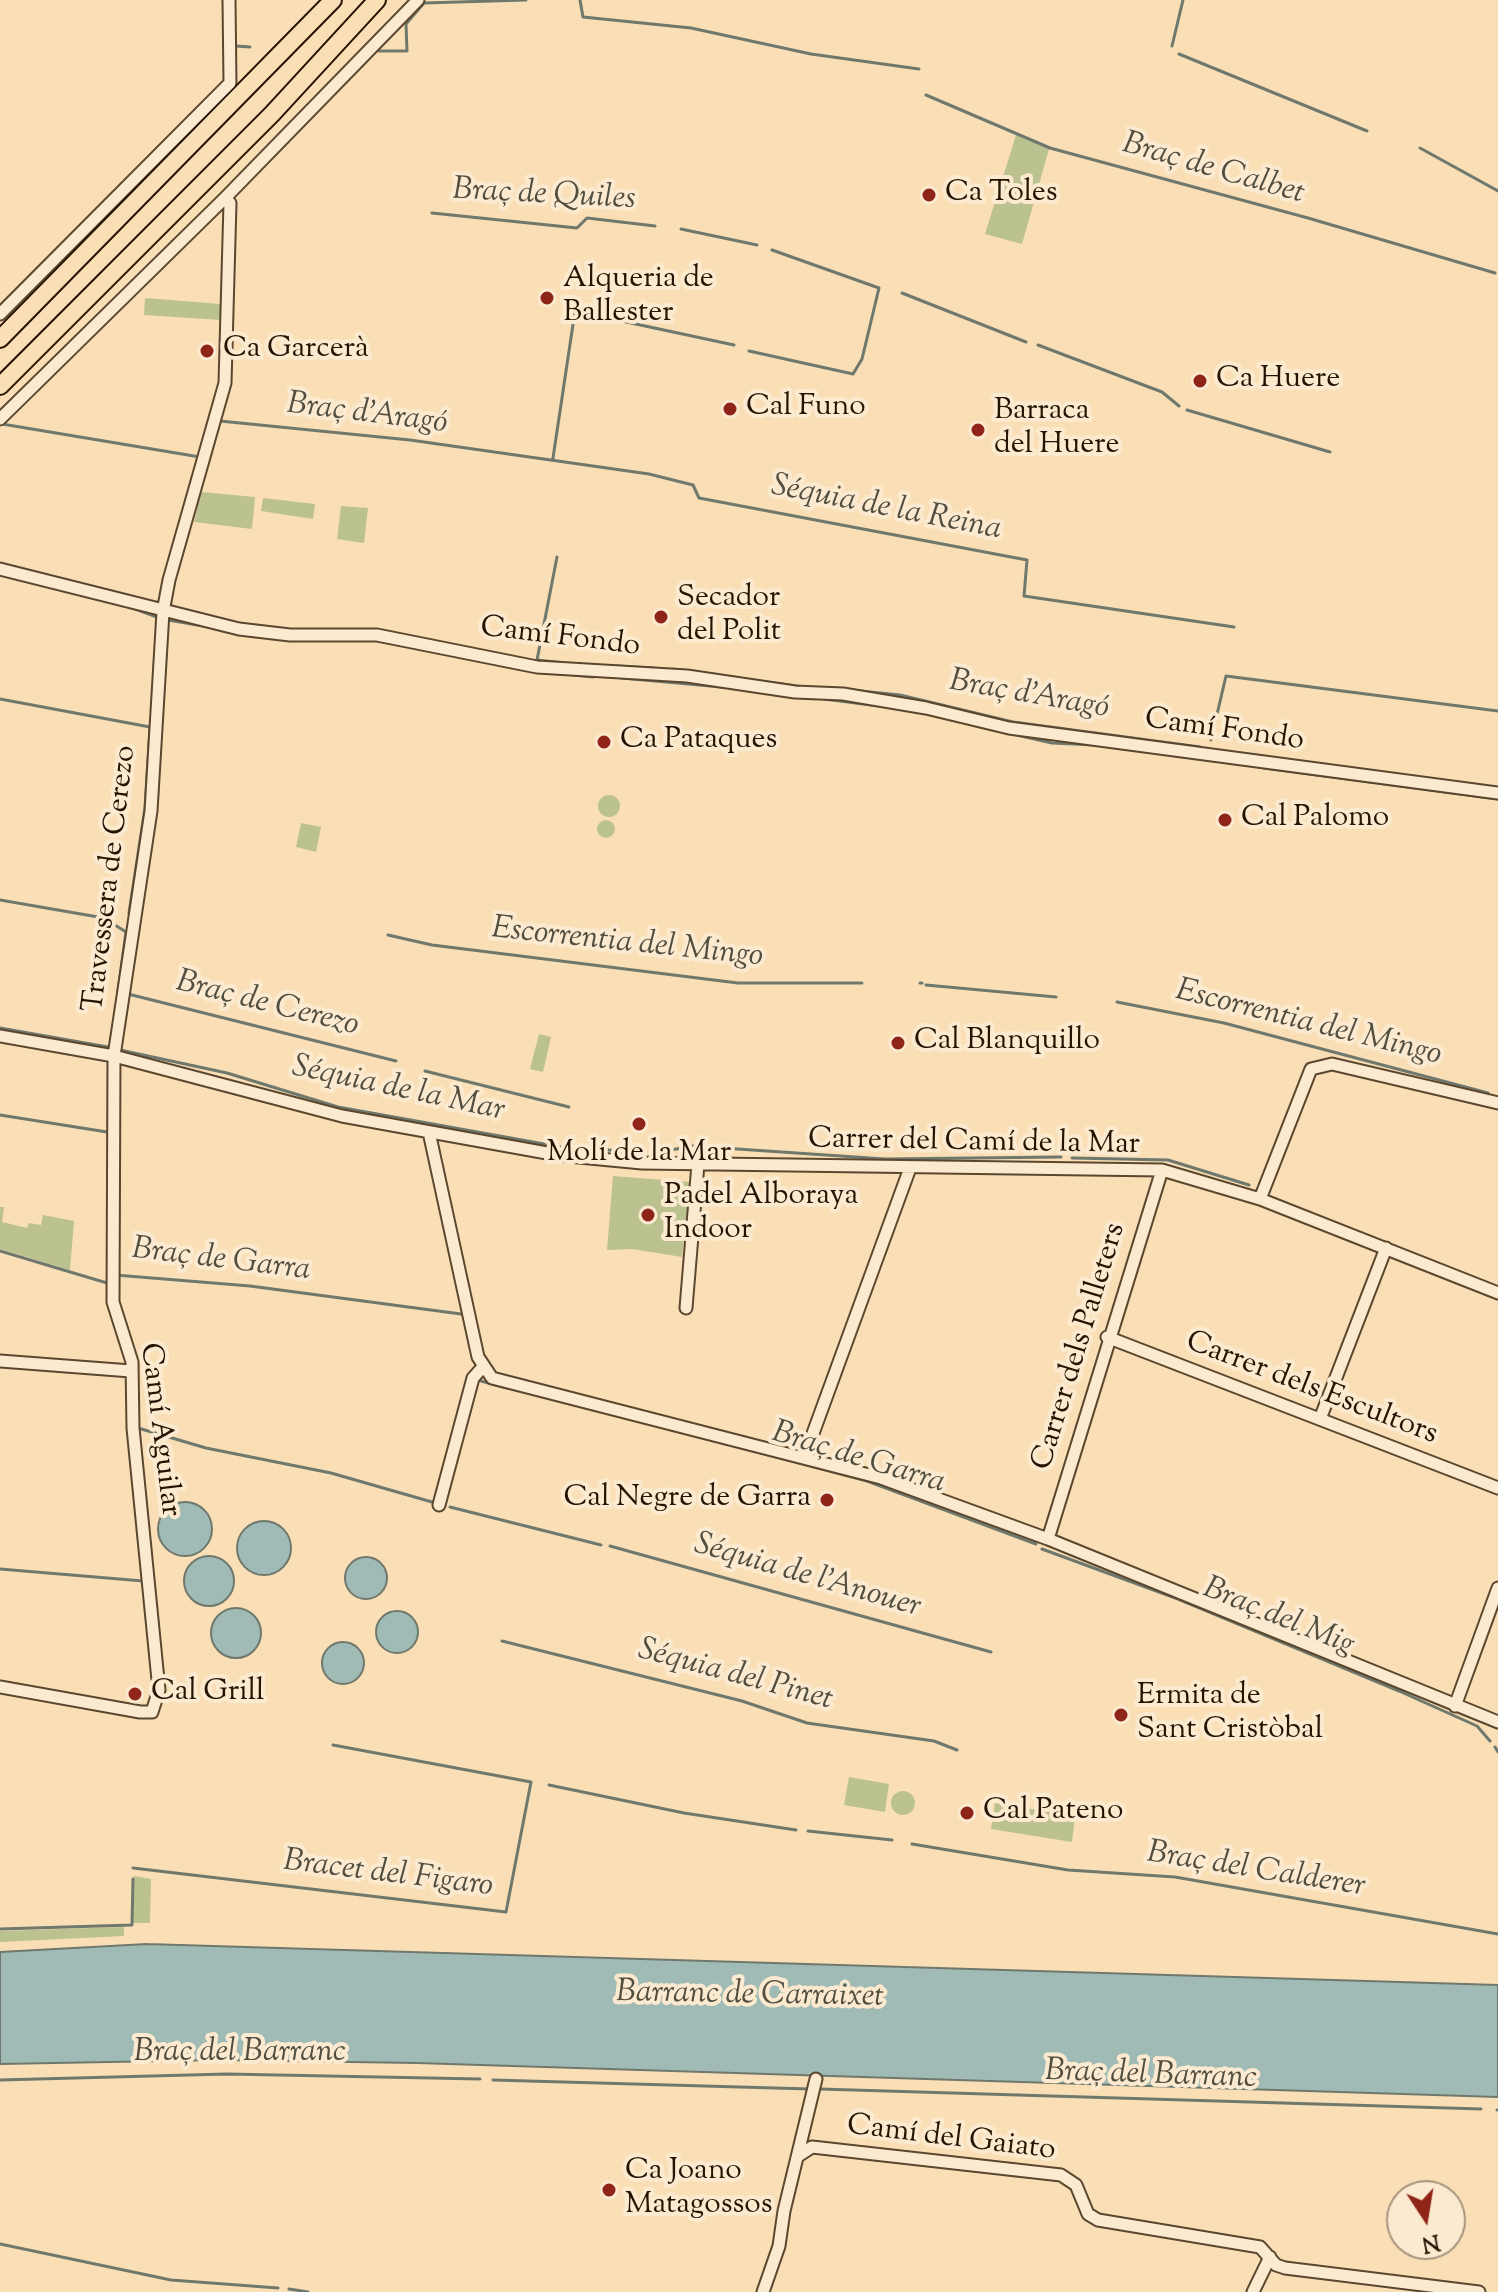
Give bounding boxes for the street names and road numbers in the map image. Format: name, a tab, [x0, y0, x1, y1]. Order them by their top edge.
street label: Camí Fondo	[478, 611, 642, 667]
street label: Camí Fondo	[1142, 703, 1306, 761]
street label: Travessera de Cerezo	[78, 744, 146, 1014]
street label: Carrer del Camí de la Mar	[808, 1123, 1140, 1165]
street label: Carrer dels Palleters	[1026, 1219, 1136, 1475]
street label: Carrer dels Escultors	[1180, 1325, 1442, 1455]
street label: Camí Aguilar	[129, 1341, 187, 1519]
street label: Camí del Gaiato	[845, 2109, 1057, 2171]

